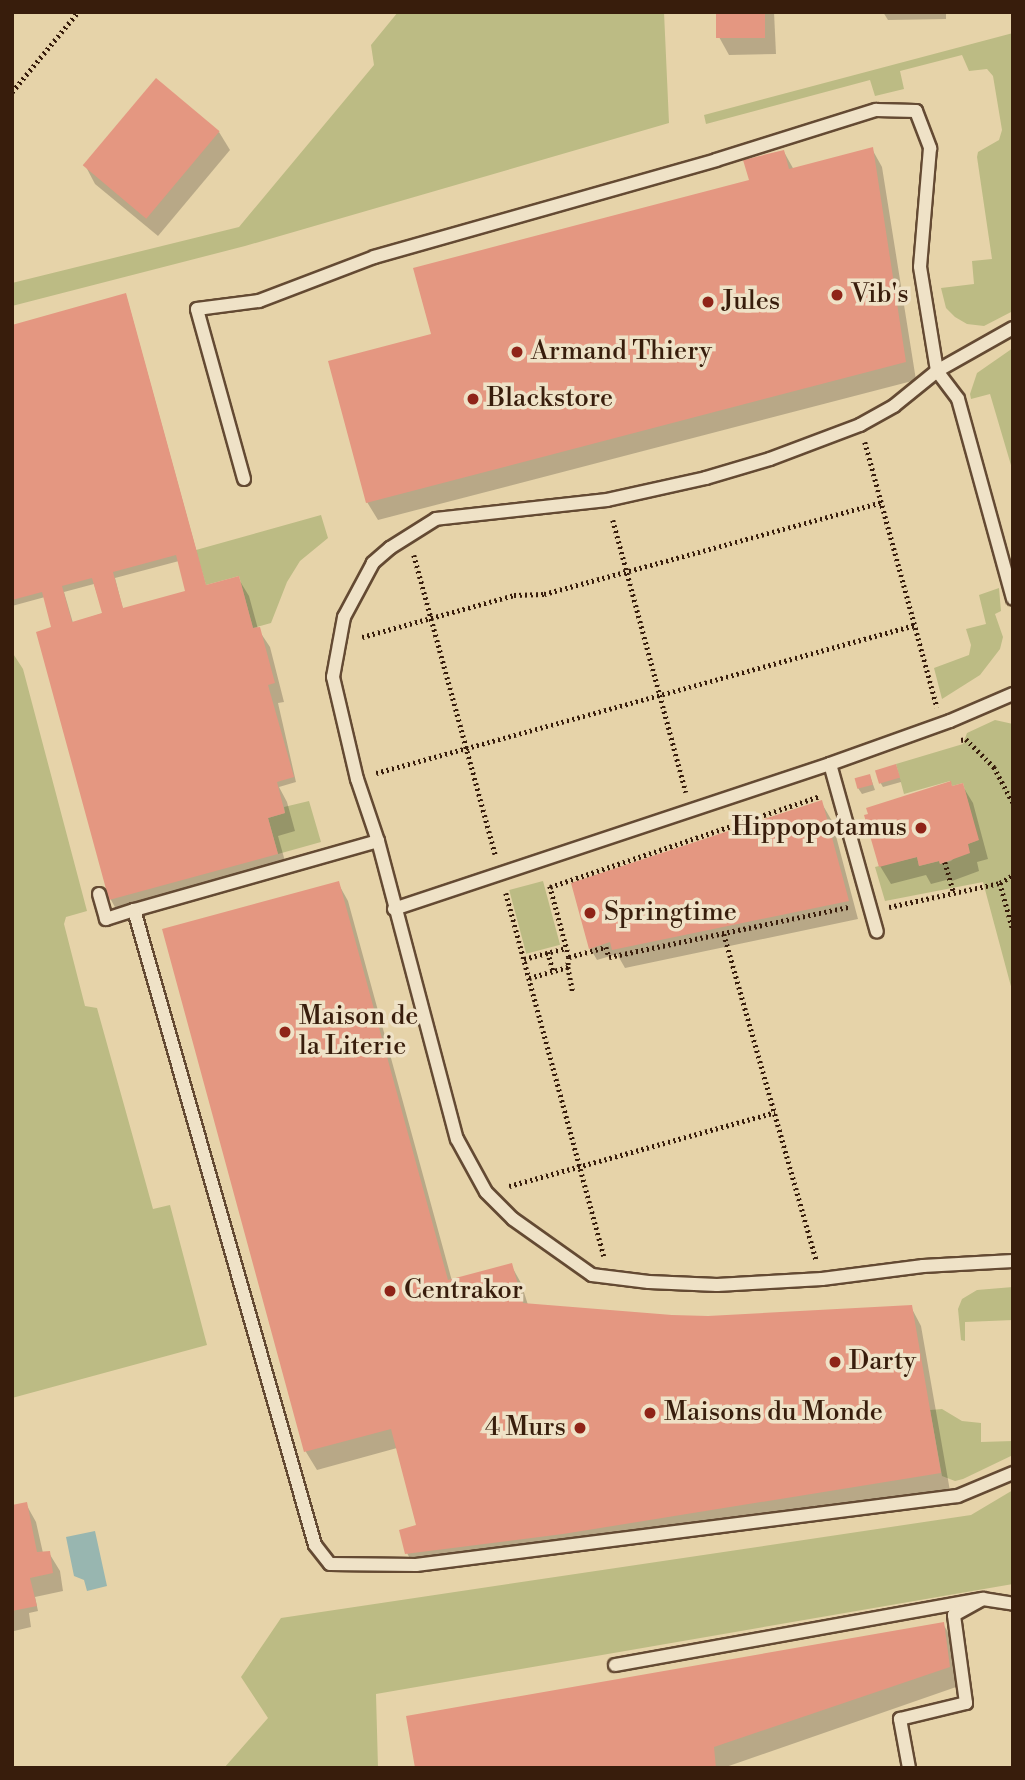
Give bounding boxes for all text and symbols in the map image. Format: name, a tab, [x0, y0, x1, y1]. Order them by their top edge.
place label: Vib's	[851, 279, 909, 311]
place label: Jules	[722, 286, 780, 318]
marker: Vib's	[829, 287, 845, 303]
marker: Jules	[700, 294, 716, 310]
place label: Armand Thiery	[531, 336, 712, 368]
marker: Armand Thiery	[509, 344, 525, 360]
place label: Blackstore	[487, 383, 613, 415]
marker: Blackstore	[465, 391, 481, 407]
place label: Hippopotamus	[732, 812, 907, 844]
marker: Hippopotamus	[913, 820, 929, 836]
place label: Springtime	[604, 897, 737, 929]
marker: Springtime	[582, 905, 598, 921]
place label: Maison de la Literie	[299, 1001, 418, 1062]
marker: Maison de la Literie	[277, 1024, 293, 1040]
place label: Centrakor	[404, 1275, 523, 1307]
marker: Centrakor	[382, 1283, 398, 1299]
place label: Darty	[849, 1346, 916, 1378]
marker: Darty	[827, 1354, 843, 1370]
place label: Maisons du Monde	[664, 1397, 883, 1429]
marker: Maisons du Monde	[642, 1405, 658, 1421]
place label: 4 Murs	[485, 1412, 566, 1444]
marker: 4 Murs	[572, 1420, 588, 1436]

